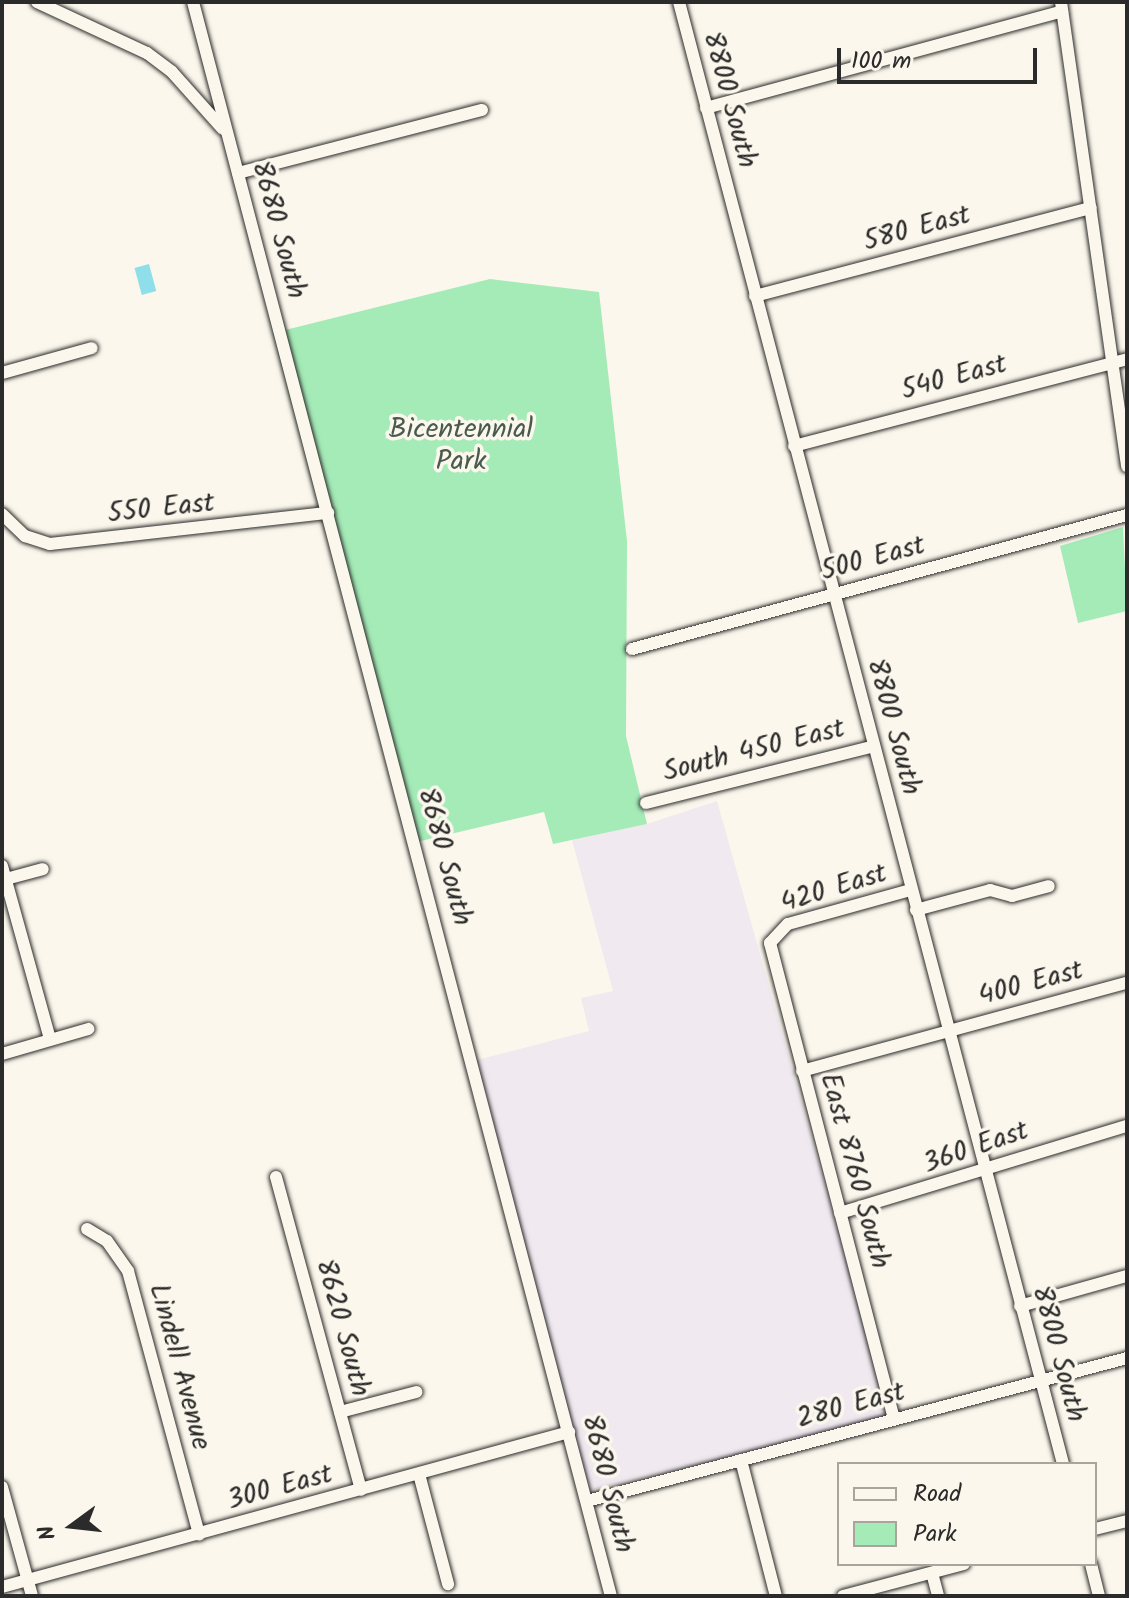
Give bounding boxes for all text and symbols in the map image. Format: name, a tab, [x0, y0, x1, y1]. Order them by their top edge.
street label: 8800 South	[695, 28, 763, 172]
scale bar	[841, 32, 1041, 82]
text: 100 m	[851, 42, 911, 81]
street label: 8680 South	[243, 157, 313, 303]
street label: 580 East	[860, 199, 974, 259]
street label: 540 East	[898, 348, 1010, 408]
park label: Bicentennial Park	[389, 413, 533, 479]
street label: 550 East	[106, 487, 216, 531]
street label: 500 East	[817, 529, 929, 589]
street label: 8800 South	[859, 655, 927, 799]
street label: South 450 East	[660, 712, 848, 790]
street label: 8680 South	[409, 784, 479, 930]
street label: 420 East	[777, 857, 891, 921]
street label: 400 East	[975, 954, 1087, 1014]
street label: East 8760 South	[812, 1070, 896, 1272]
street label: 360 East	[919, 1114, 1033, 1182]
street label: 8620 South	[308, 1256, 376, 1400]
street label: Lindell Avenue	[141, 1280, 217, 1454]
street label: 8800 South	[1024, 1282, 1092, 1426]
street label: 280 East	[793, 1375, 909, 1437]
street label: 8680 South	[574, 1411, 640, 1557]
street label: 300 East	[224, 1458, 336, 1518]
legend	[837, 1462, 1097, 1566]
text: Road	[913, 1475, 961, 1514]
north arrow	[32, 1486, 112, 1566]
text: Park	[913, 1515, 957, 1554]
text: N	[30, 1521, 67, 1544]

